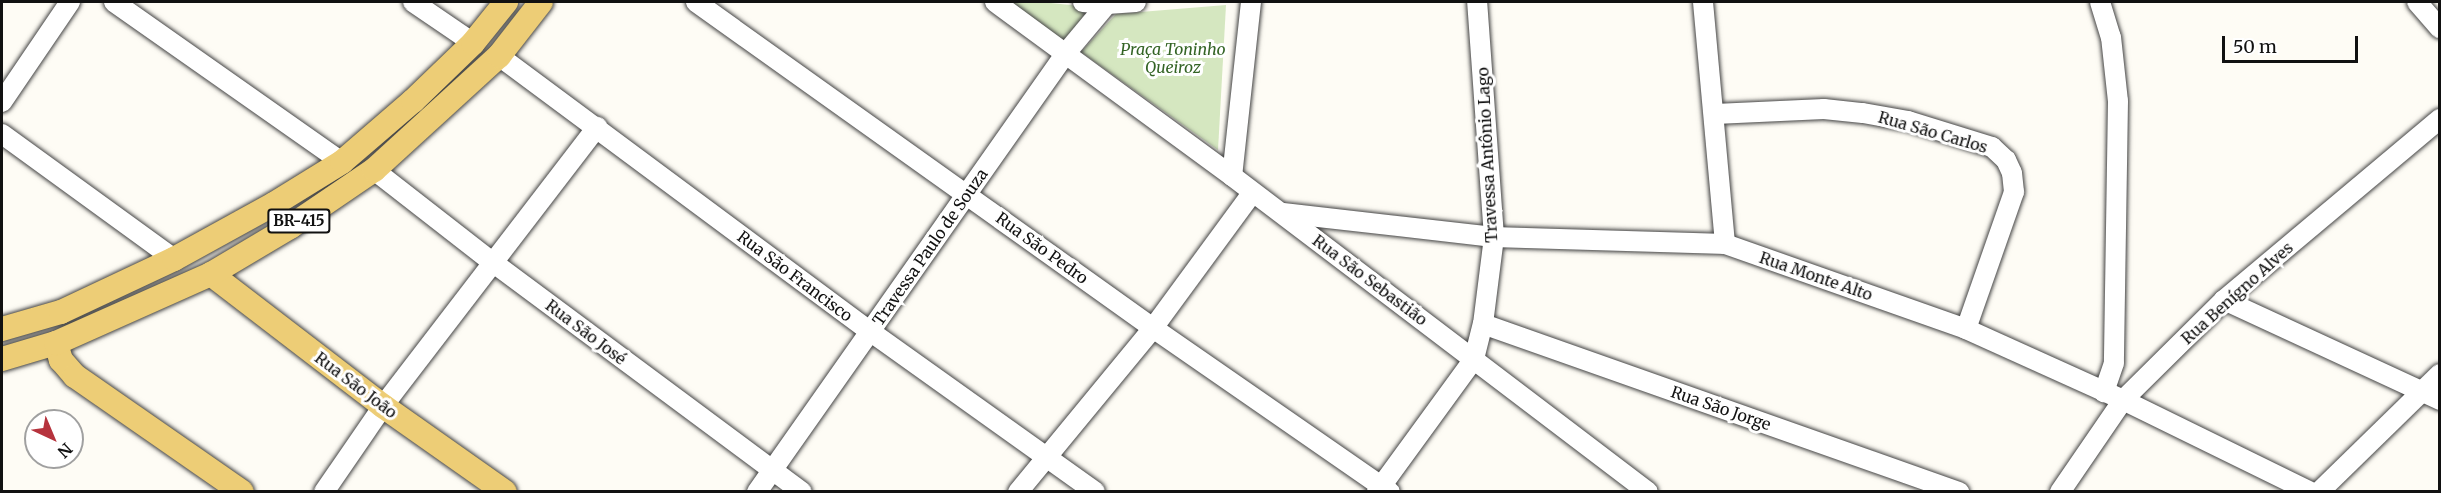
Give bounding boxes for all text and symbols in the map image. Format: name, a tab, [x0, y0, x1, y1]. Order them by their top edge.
scale bar	[2225, 24, 2362, 62]
text: 50 m	[2233, 35, 2277, 58]
park label: Praça Toninho Queiroz	[1120, 39, 1226, 77]
street label: Travessa Antônio Lago	[1473, 67, 1501, 243]
street label: Rua São Carlos	[1876, 107, 1990, 157]
street label: Travessa Paulo de Souza	[868, 165, 992, 329]
street label: Rua São Pedro	[992, 208, 1092, 288]
road number: BR-415	[266, 209, 332, 233]
street label: Rua São Francisco	[734, 227, 856, 325]
street label: Rua São Sebastião	[1309, 231, 1431, 329]
street label: Rua Benígno Alves	[2177, 238, 2297, 348]
street label: Rua Monte Alto	[1757, 248, 1875, 304]
street label: Rua São José	[542, 295, 630, 369]
street label: Rua São João	[311, 348, 401, 422]
street label: Rua São Jorge	[1669, 382, 1773, 434]
north arrow	[24, 409, 84, 469]
text: N	[54, 439, 77, 462]

